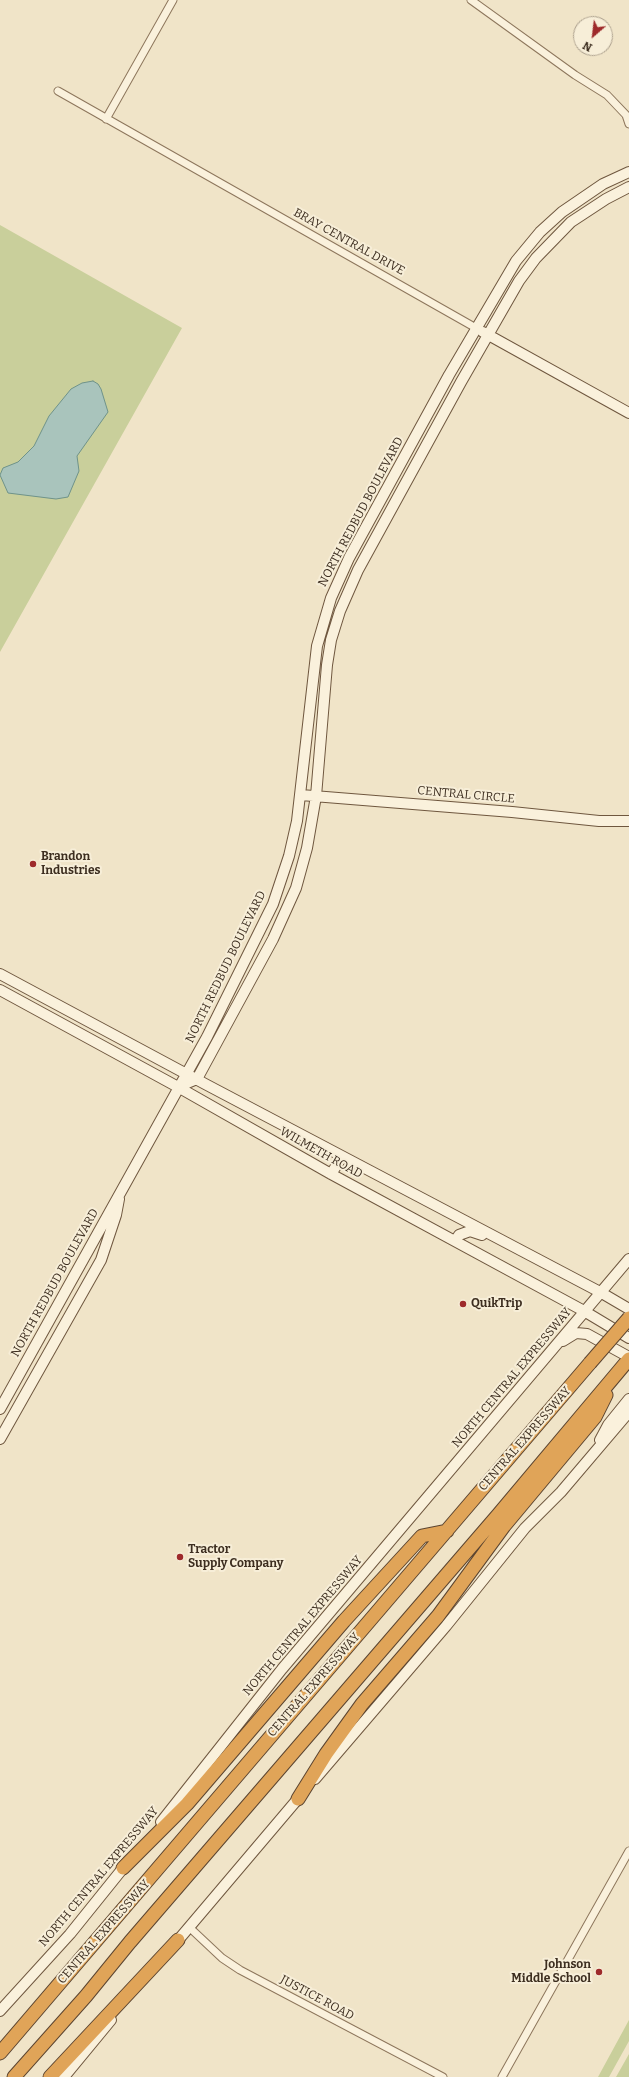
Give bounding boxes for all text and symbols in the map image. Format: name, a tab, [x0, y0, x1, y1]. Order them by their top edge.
north arrow	[573, 16, 613, 56]
text: N	[581, 38, 594, 54]
street label: BRAY CENTRAL DRIVE	[291, 205, 407, 279]
street label: NORTH REDBUD BOULEVARD	[315, 435, 407, 589]
street label: CENTRAL CIRCLE	[417, 784, 515, 806]
place label: Brandon Industries	[41, 850, 100, 878]
marker: Brandon Industries	[28, 859, 38, 869]
street label: NORTH REDBUD BOULEVARD	[183, 889, 269, 1045]
street label: WILMETH ROAD	[277, 1124, 365, 1182]
street label: NORTH REDBUD BOULEVARD	[8, 1206, 102, 1360]
place label: QuikTrip	[471, 1297, 522, 1311]
marker: QuikTrip	[458, 1299, 468, 1309]
street label: NORTH CENTRAL EXPRESSWAY	[449, 1305, 575, 1451]
street label: CENTRAL EXPRESSWAY	[476, 1384, 574, 1494]
place label: Tractor Supply Company	[188, 1543, 283, 1571]
marker: Tractor Supply Company	[175, 1552, 185, 1562]
street label: NORTH CENTRAL EXPRESSWAY	[240, 1553, 366, 1699]
street label: CENTRAL EXPRESSWAY	[265, 1630, 363, 1740]
street label: NORTH CENTRAL EXPRESSWAY	[36, 1804, 162, 1950]
street label: CENTRAL EXPRESSWAY	[55, 1877, 153, 1987]
place label: Johnson Middle School	[511, 1958, 591, 1986]
marker: Johnson Middle School	[594, 1967, 604, 1977]
street label: JUSTICE ROAD	[278, 1973, 356, 2023]

